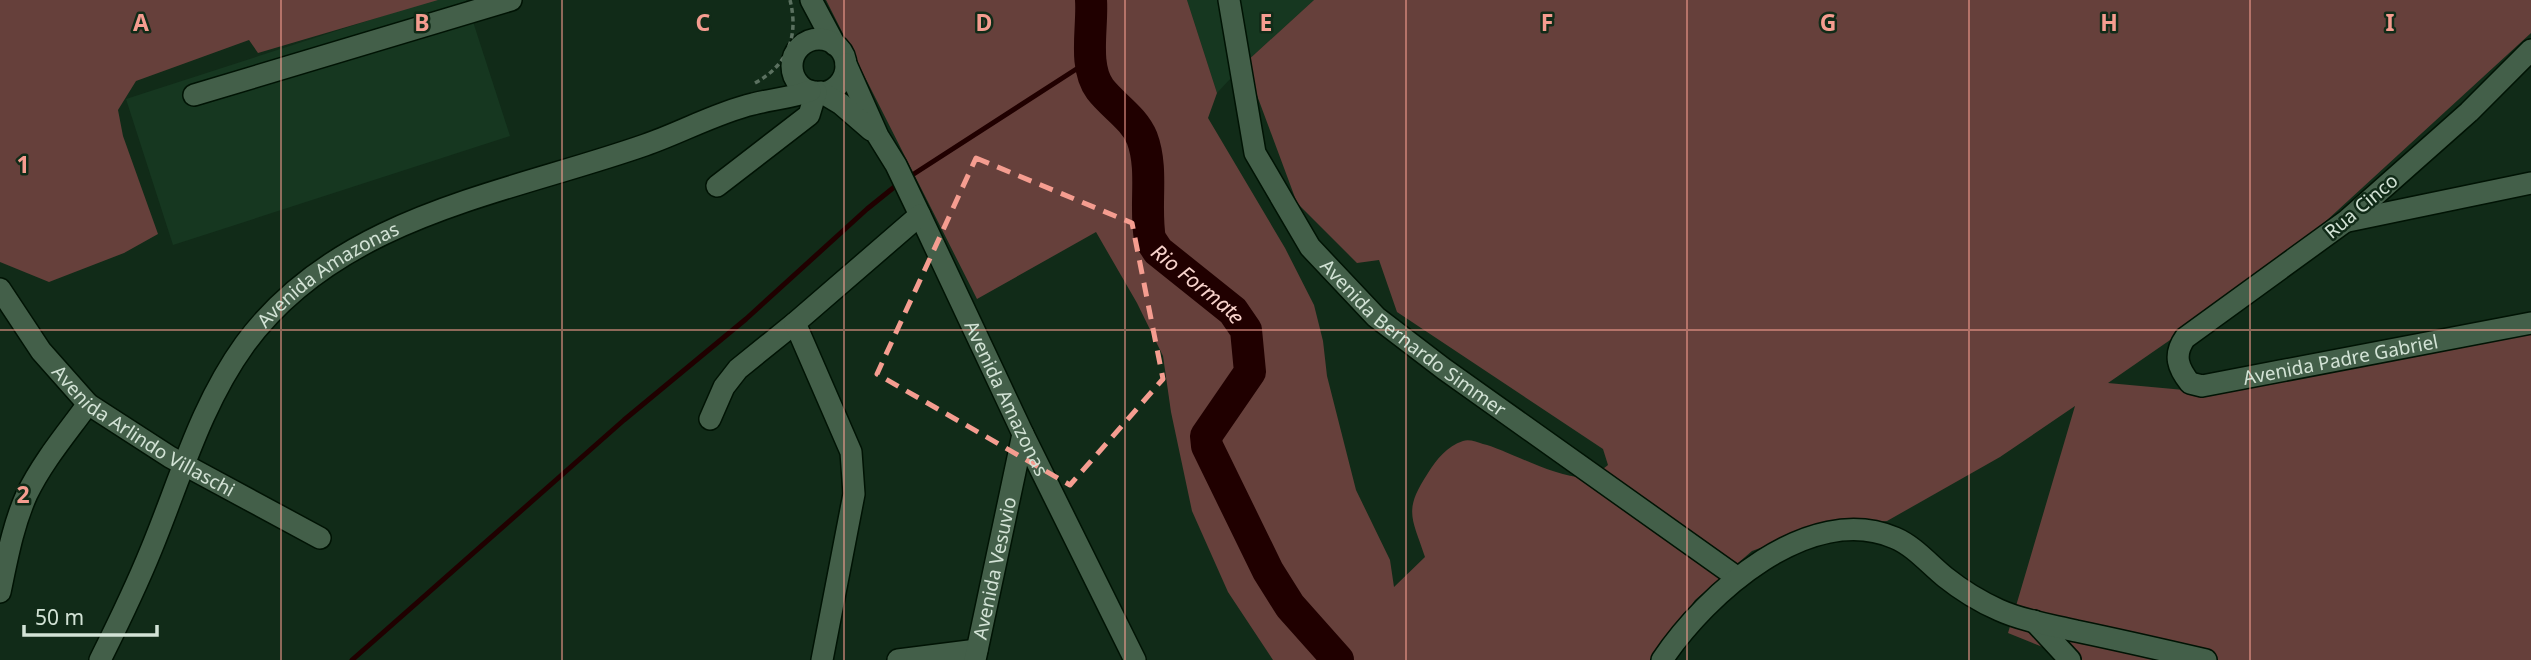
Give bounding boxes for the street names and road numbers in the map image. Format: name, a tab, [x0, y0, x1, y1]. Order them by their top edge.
street label: Rua Cinco	[2319, 168, 2403, 244]
street label: Avenida Amazonas	[251, 216, 403, 333]
street label: Avenida Bernardo Simmer	[1315, 253, 1512, 422]
street label: Avenida Amazonas	[958, 316, 1055, 480]
street label: Avenida Padre Gabriel	[2241, 328, 2440, 391]
street label: Avenida Arlindo Villaschi	[46, 359, 240, 503]
street label: Avenida Vesuvio	[967, 494, 1022, 642]

